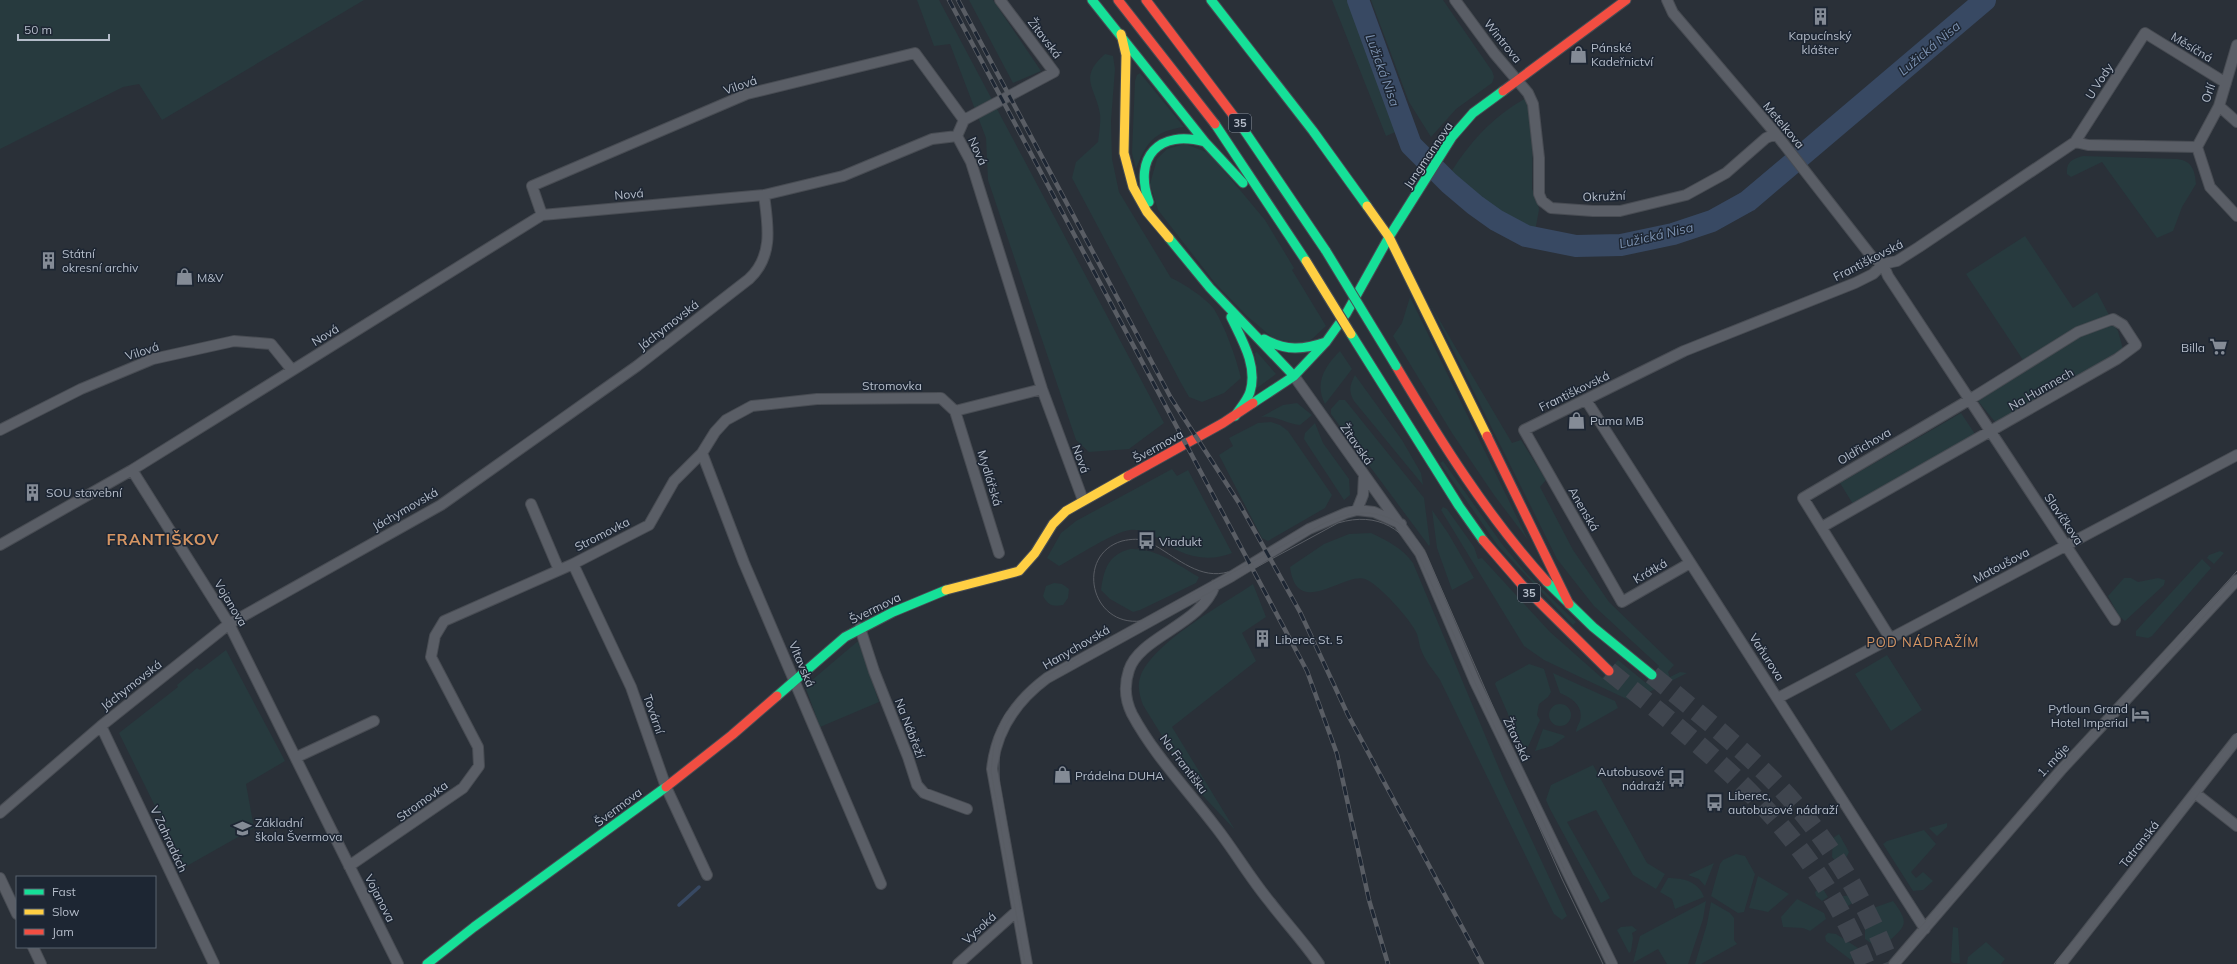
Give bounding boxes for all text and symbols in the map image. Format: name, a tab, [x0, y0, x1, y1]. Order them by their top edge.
building icon: Kapucínský klášter	[1810, 6, 1830, 26]
street label: Žitavská	[1025, 15, 1065, 61]
scale bar	[18, 16, 109, 42]
street label: Wintrova	[1481, 16, 1525, 66]
water label: Lužická Nisa	[1895, 17, 1963, 78]
text: 50 m	[24, 22, 52, 37]
place label: Kapucínský klášter	[1788, 28, 1852, 57]
street label: Měsíčná	[2169, 29, 2215, 65]
water label: Lužická Nisa	[1363, 32, 1404, 108]
place label: Pánské Kadeřnictví	[1591, 40, 1654, 69]
shop icon: Pánské Kadeřnictví	[1568, 44, 1588, 64]
street label: U Vody	[2082, 60, 2117, 102]
street label: Vilová	[721, 72, 759, 98]
street label: Orlí	[2198, 80, 2219, 105]
street label: Metelkova	[1760, 99, 1808, 151]
road number: 35	[1229, 114, 1251, 132]
street label: Jungmannova	[1400, 119, 1456, 191]
street label: Nová	[965, 135, 991, 167]
street label: Nová	[614, 185, 644, 203]
street label: Okružní	[1582, 188, 1627, 204]
water label: Lužická Nisa	[1617, 219, 1695, 251]
street label: Františkovská	[1830, 236, 1906, 284]
place label: Státní okresní archiv	[62, 246, 139, 275]
building icon: Státní okresní archiv	[39, 250, 59, 270]
shop icon: M&V	[174, 267, 194, 287]
place label: M&V	[197, 270, 224, 285]
street label: Jáchymovská	[634, 297, 702, 353]
street label: Nová	[309, 321, 341, 349]
supermarket icon: Billa	[2208, 337, 2228, 357]
street label: Vilová	[123, 339, 161, 363]
place label: Billa	[2181, 340, 2205, 355]
street label: Na Humnech	[2006, 364, 2076, 414]
street label: Františkovská	[1536, 367, 1612, 415]
street label: Stromovka	[862, 378, 922, 393]
shop icon: Puma MB	[1567, 410, 1587, 430]
place label: Puma MB	[1590, 413, 1644, 428]
street label: Žitavská	[1337, 420, 1377, 468]
street label: Oldřichova	[1835, 424, 1893, 468]
street label: Švermova	[1130, 426, 1186, 466]
street label: Nová	[1069, 443, 1093, 475]
street label: Mydlářská	[974, 448, 1006, 508]
building icon: SOU stavební	[23, 482, 43, 502]
street label: Jáchymovská	[369, 484, 441, 534]
street label: Anenská	[1565, 484, 1603, 534]
place label: SOU stavební	[46, 485, 123, 500]
street label: Slavíčkova	[2041, 490, 2087, 548]
street label: Stromovka	[572, 514, 632, 554]
district label: FRANTIŠKOV	[106, 529, 220, 549]
bus stop icon: Viadukt	[1136, 531, 1156, 551]
place label: Viadukt	[1159, 534, 1202, 549]
street label: Matoušova	[1970, 544, 2032, 586]
street label: Krátká	[1630, 555, 1670, 587]
street label: Vojanova	[211, 577, 251, 629]
road number: 35	[1518, 584, 1540, 602]
street label: Švermova	[847, 589, 903, 627]
street label: Hanychovská	[1040, 622, 1112, 672]
building icon: Liberec St. 5	[1252, 629, 1272, 649]
street label: Vaňurova	[1746, 631, 1788, 683]
place label: Liberec St. 5	[1275, 632, 1343, 647]
district label: POD NÁDRAŽÍM	[1866, 634, 1980, 650]
street label: Vltavská	[786, 639, 818, 689]
street label: Jáchymovská	[97, 657, 165, 713]
street label: Tovární	[640, 692, 668, 737]
street label: Na Nábřeží	[892, 696, 929, 761]
place label: Pytloun Grand Hotel Imperial	[2048, 701, 2128, 730]
hotel icon: Pytloun Grand Hotel Imperial	[2131, 705, 2151, 725]
street label: Žitavská	[1500, 715, 1534, 763]
street label: Na Františku	[1157, 731, 1211, 797]
street label: 1. máje	[2034, 740, 2072, 780]
place label: Autobusové nádraží	[1598, 764, 1665, 793]
shop icon: Prádelna DUHA	[1052, 765, 1072, 785]
place label: Prádelna DUHA	[1075, 768, 1164, 783]
bus stop icon: Autobusové nádraží	[1667, 768, 1687, 788]
street label: Stromovka	[393, 777, 451, 825]
street label: Švermova	[591, 784, 645, 830]
place label: Liberec, autobusové nádraží	[1728, 788, 1839, 817]
bus stop icon: Liberec, autobusové nádraží	[1705, 792, 1725, 812]
street label: V Zahradách	[147, 803, 191, 875]
place label: Základní škola Švermova	[255, 815, 342, 844]
street label: Tatranská	[2116, 817, 2162, 871]
school or university icon: Základní škola Švermova	[232, 819, 252, 839]
street label: Vojanova	[362, 872, 398, 924]
legend	[16, 876, 156, 948]
text: Fast	[52, 884, 76, 899]
text: Slow	[52, 904, 80, 919]
street label: Vysoká	[959, 909, 999, 947]
text: Jam	[52, 924, 74, 939]

